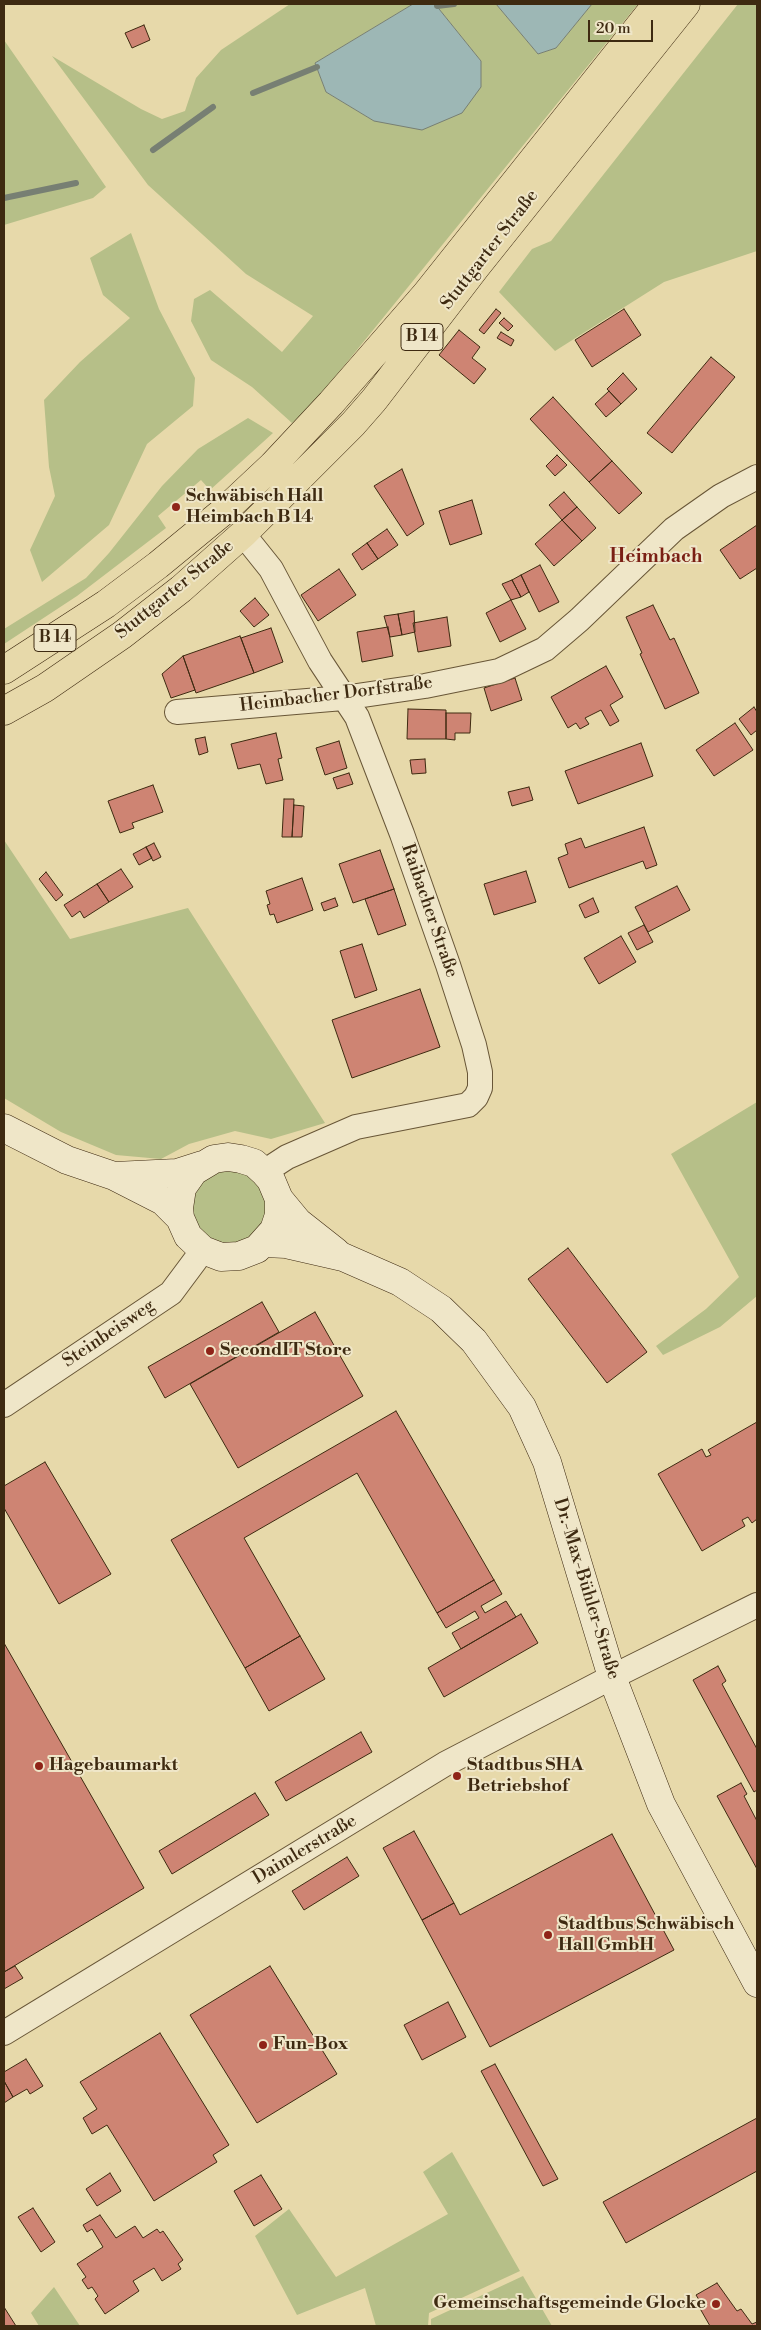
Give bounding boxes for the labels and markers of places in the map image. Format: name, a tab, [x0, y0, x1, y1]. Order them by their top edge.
place label: Schwäbisch Hall Heimbach B 14	[186, 486, 323, 528]
marker: Schwäbisch Hall Heimbach B 14	[170, 501, 182, 513]
place label: SecondIT Store	[220, 1340, 351, 1362]
marker: SecondIT Store	[204, 1345, 216, 1357]
place label: Hagebaumarkt	[49, 1755, 178, 1777]
place label: Stadtbus SHA Betriebshof	[467, 1755, 583, 1798]
marker: Hagebaumarkt	[33, 1760, 45, 1772]
marker: Stadtbus SHA Betriebshof	[451, 1770, 463, 1782]
place label: Stadtbus Schwäbisch Hall GmbH	[558, 1914, 734, 1956]
marker: Stadtbus Schwäbisch Hall GmbH	[542, 1929, 554, 1941]
place label: Fun-Box	[273, 2034, 348, 2056]
marker: Fun-Box	[257, 2039, 269, 2051]
place label: Gemeinschaftsgemeinde Glocke	[433, 2293, 706, 2315]
marker: Gemeinschaftsgemeinde Glocke	[710, 2298, 722, 2310]

